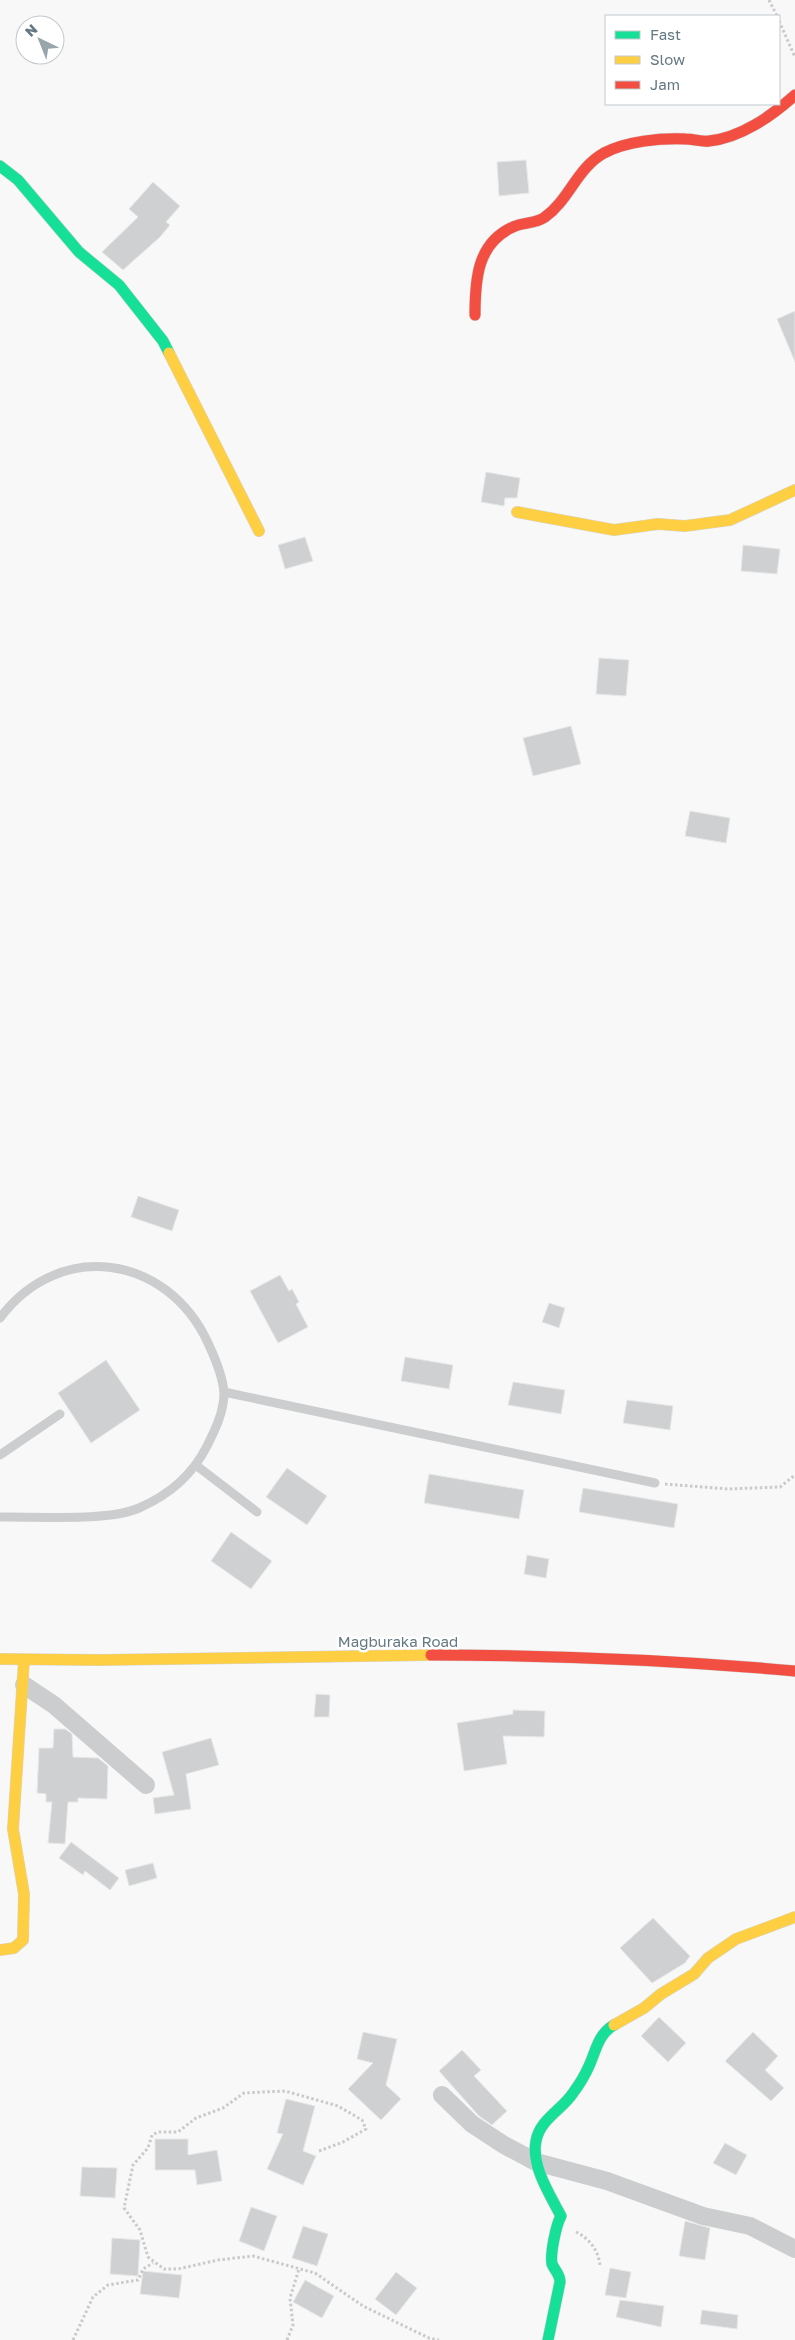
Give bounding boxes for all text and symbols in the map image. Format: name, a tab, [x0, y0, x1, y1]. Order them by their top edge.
north arrow	[15, 15, 65, 65]
legend	[605, 15, 780, 105]
text: N	[21, 20, 40, 40]
text: Fast	[650, 25, 681, 43]
text: Slow	[650, 50, 685, 68]
text: Jam	[650, 75, 680, 93]
street label: Magburaka Road	[338, 1632, 458, 1650]

